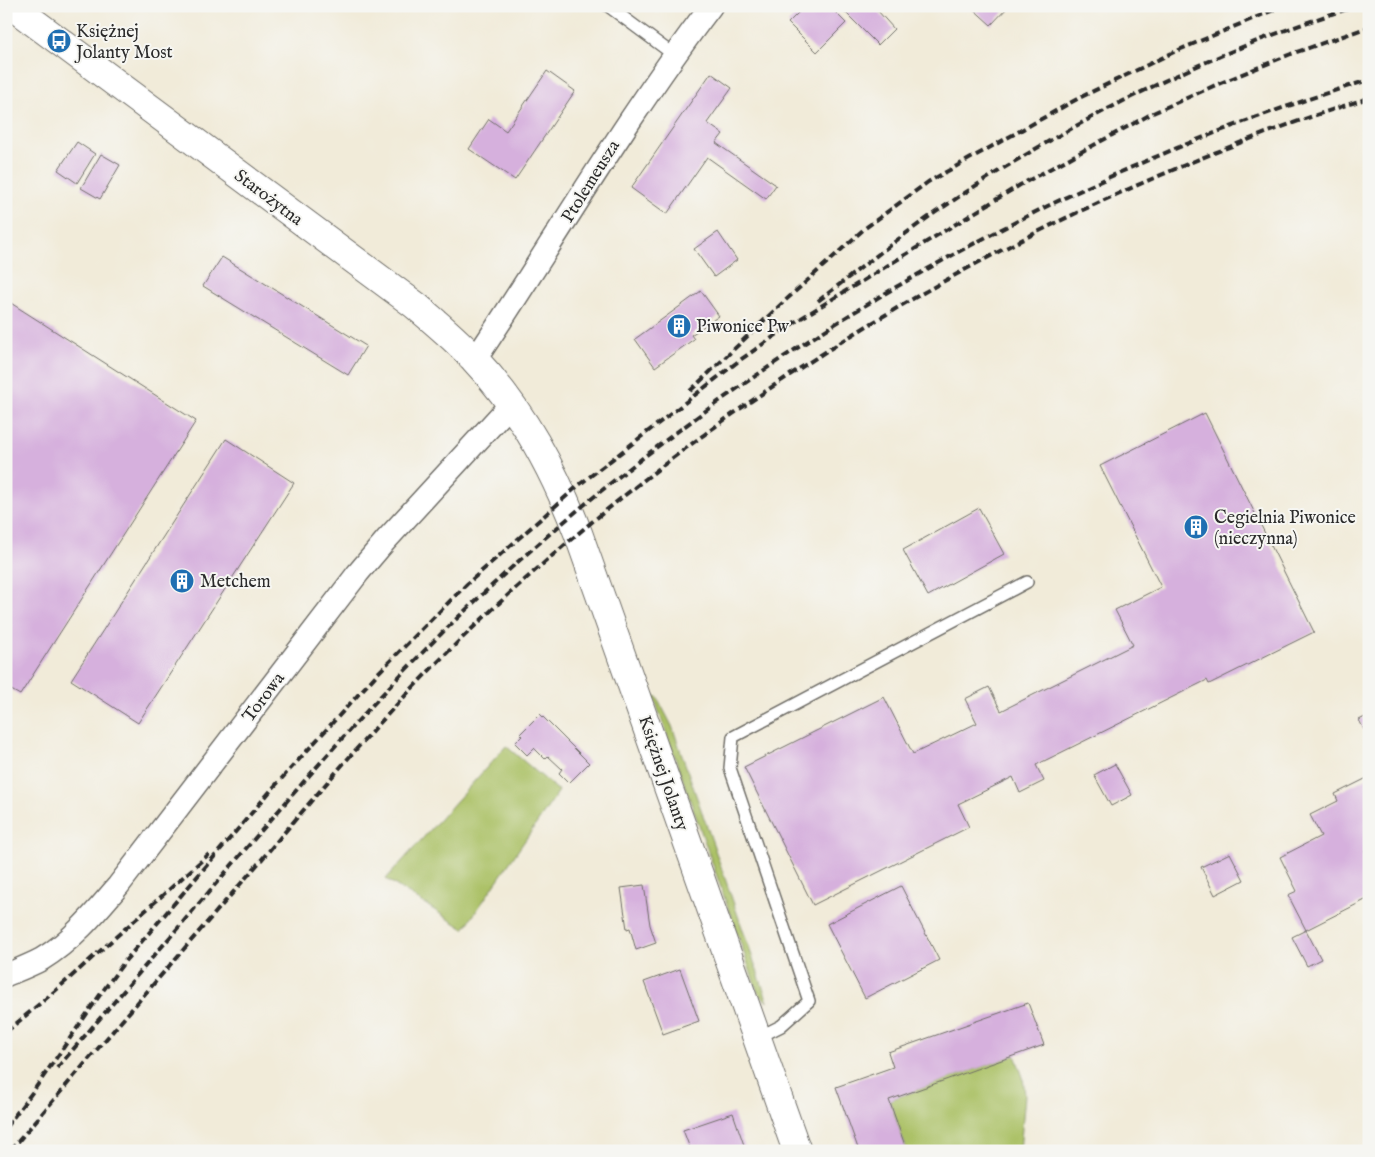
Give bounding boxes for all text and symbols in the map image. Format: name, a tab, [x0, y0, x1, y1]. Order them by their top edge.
place label: Księżnej Jolanty Most	[74, 21, 173, 65]
bus stop icon: Księżnej Jolanty Most	[46, 28, 72, 54]
street label: Ptolemeusza	[557, 136, 626, 227]
street label: Starożytna	[229, 165, 307, 232]
building icon: Piwonice Pw	[666, 313, 692, 339]
place label: Piwonice Pw	[696, 316, 790, 339]
place label: Cegielnia Piwonice (nieczynna)	[1214, 507, 1356, 551]
building icon: Cegielnia Piwonice (nieczynna)	[1183, 514, 1209, 540]
building icon: Metchem	[169, 568, 195, 594]
place label: Metchem	[200, 571, 271, 594]
street label: Torowa	[238, 668, 291, 728]
street label: Księżnej Jolanty	[632, 713, 693, 834]

